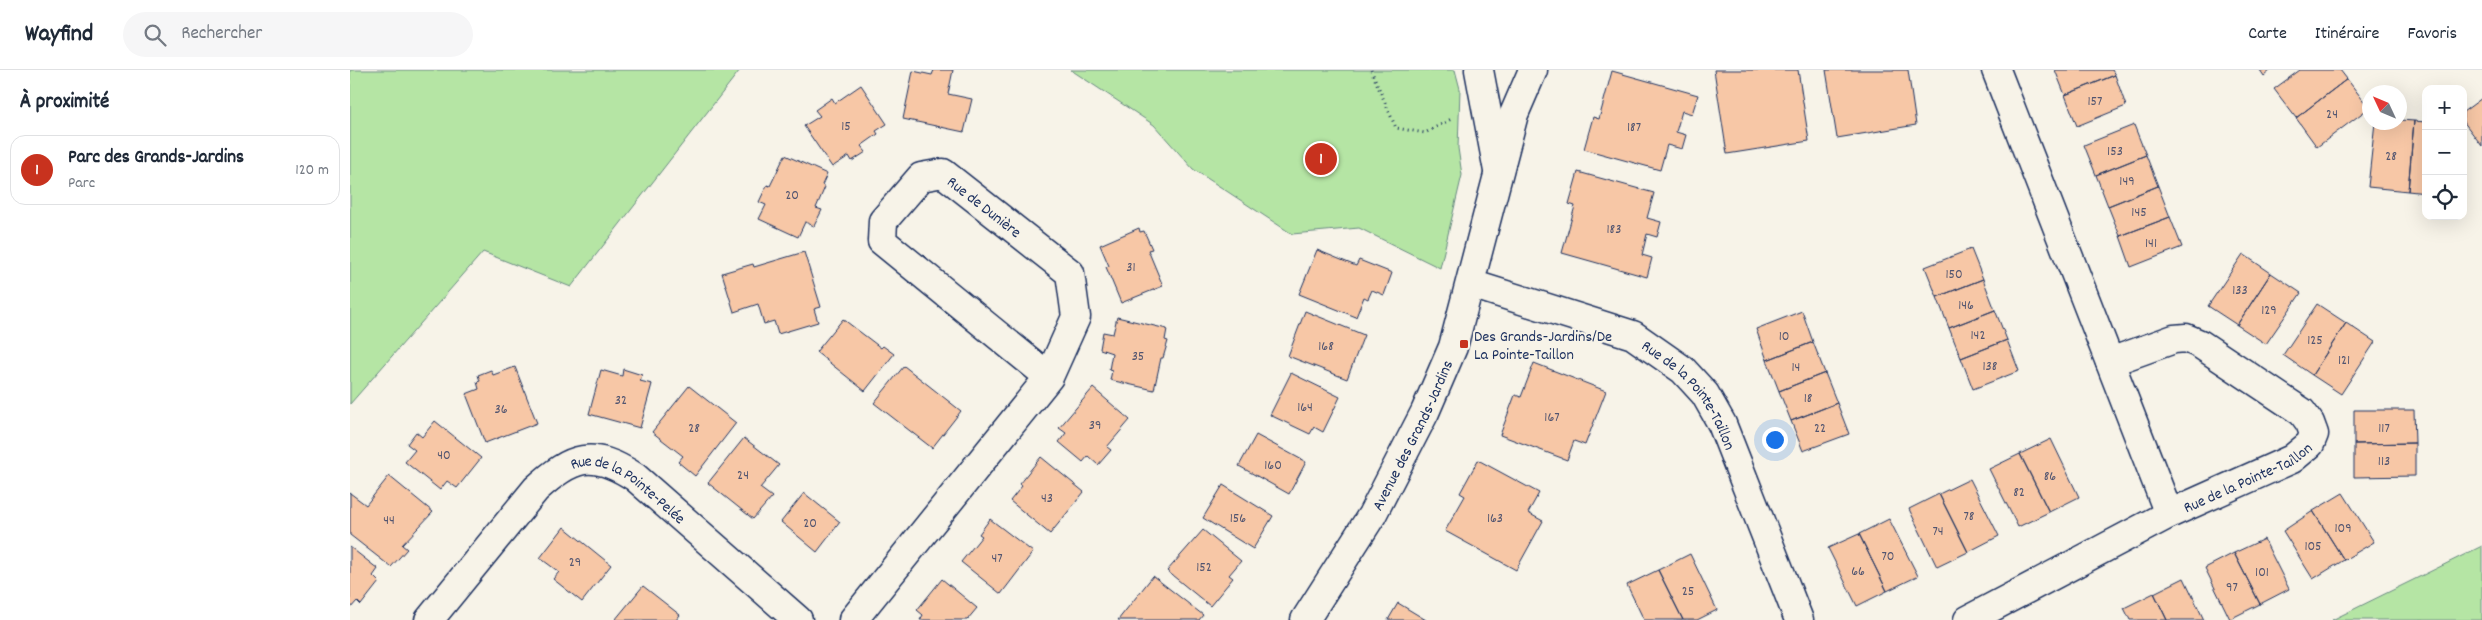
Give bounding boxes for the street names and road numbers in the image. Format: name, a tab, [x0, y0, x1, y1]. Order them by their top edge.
street label: Rue de Dunière	[941, 172, 1026, 244]
street label: Rue de la Pointe-Taillon	[1636, 336, 1740, 454]
street label: Avenue des Grands-Jardins	[1367, 357, 1460, 515]
street label: Rue de la Pointe-Taillon	[2180, 438, 2318, 520]
street label: Rue de la Pointe-Pelée	[568, 450, 690, 530]

